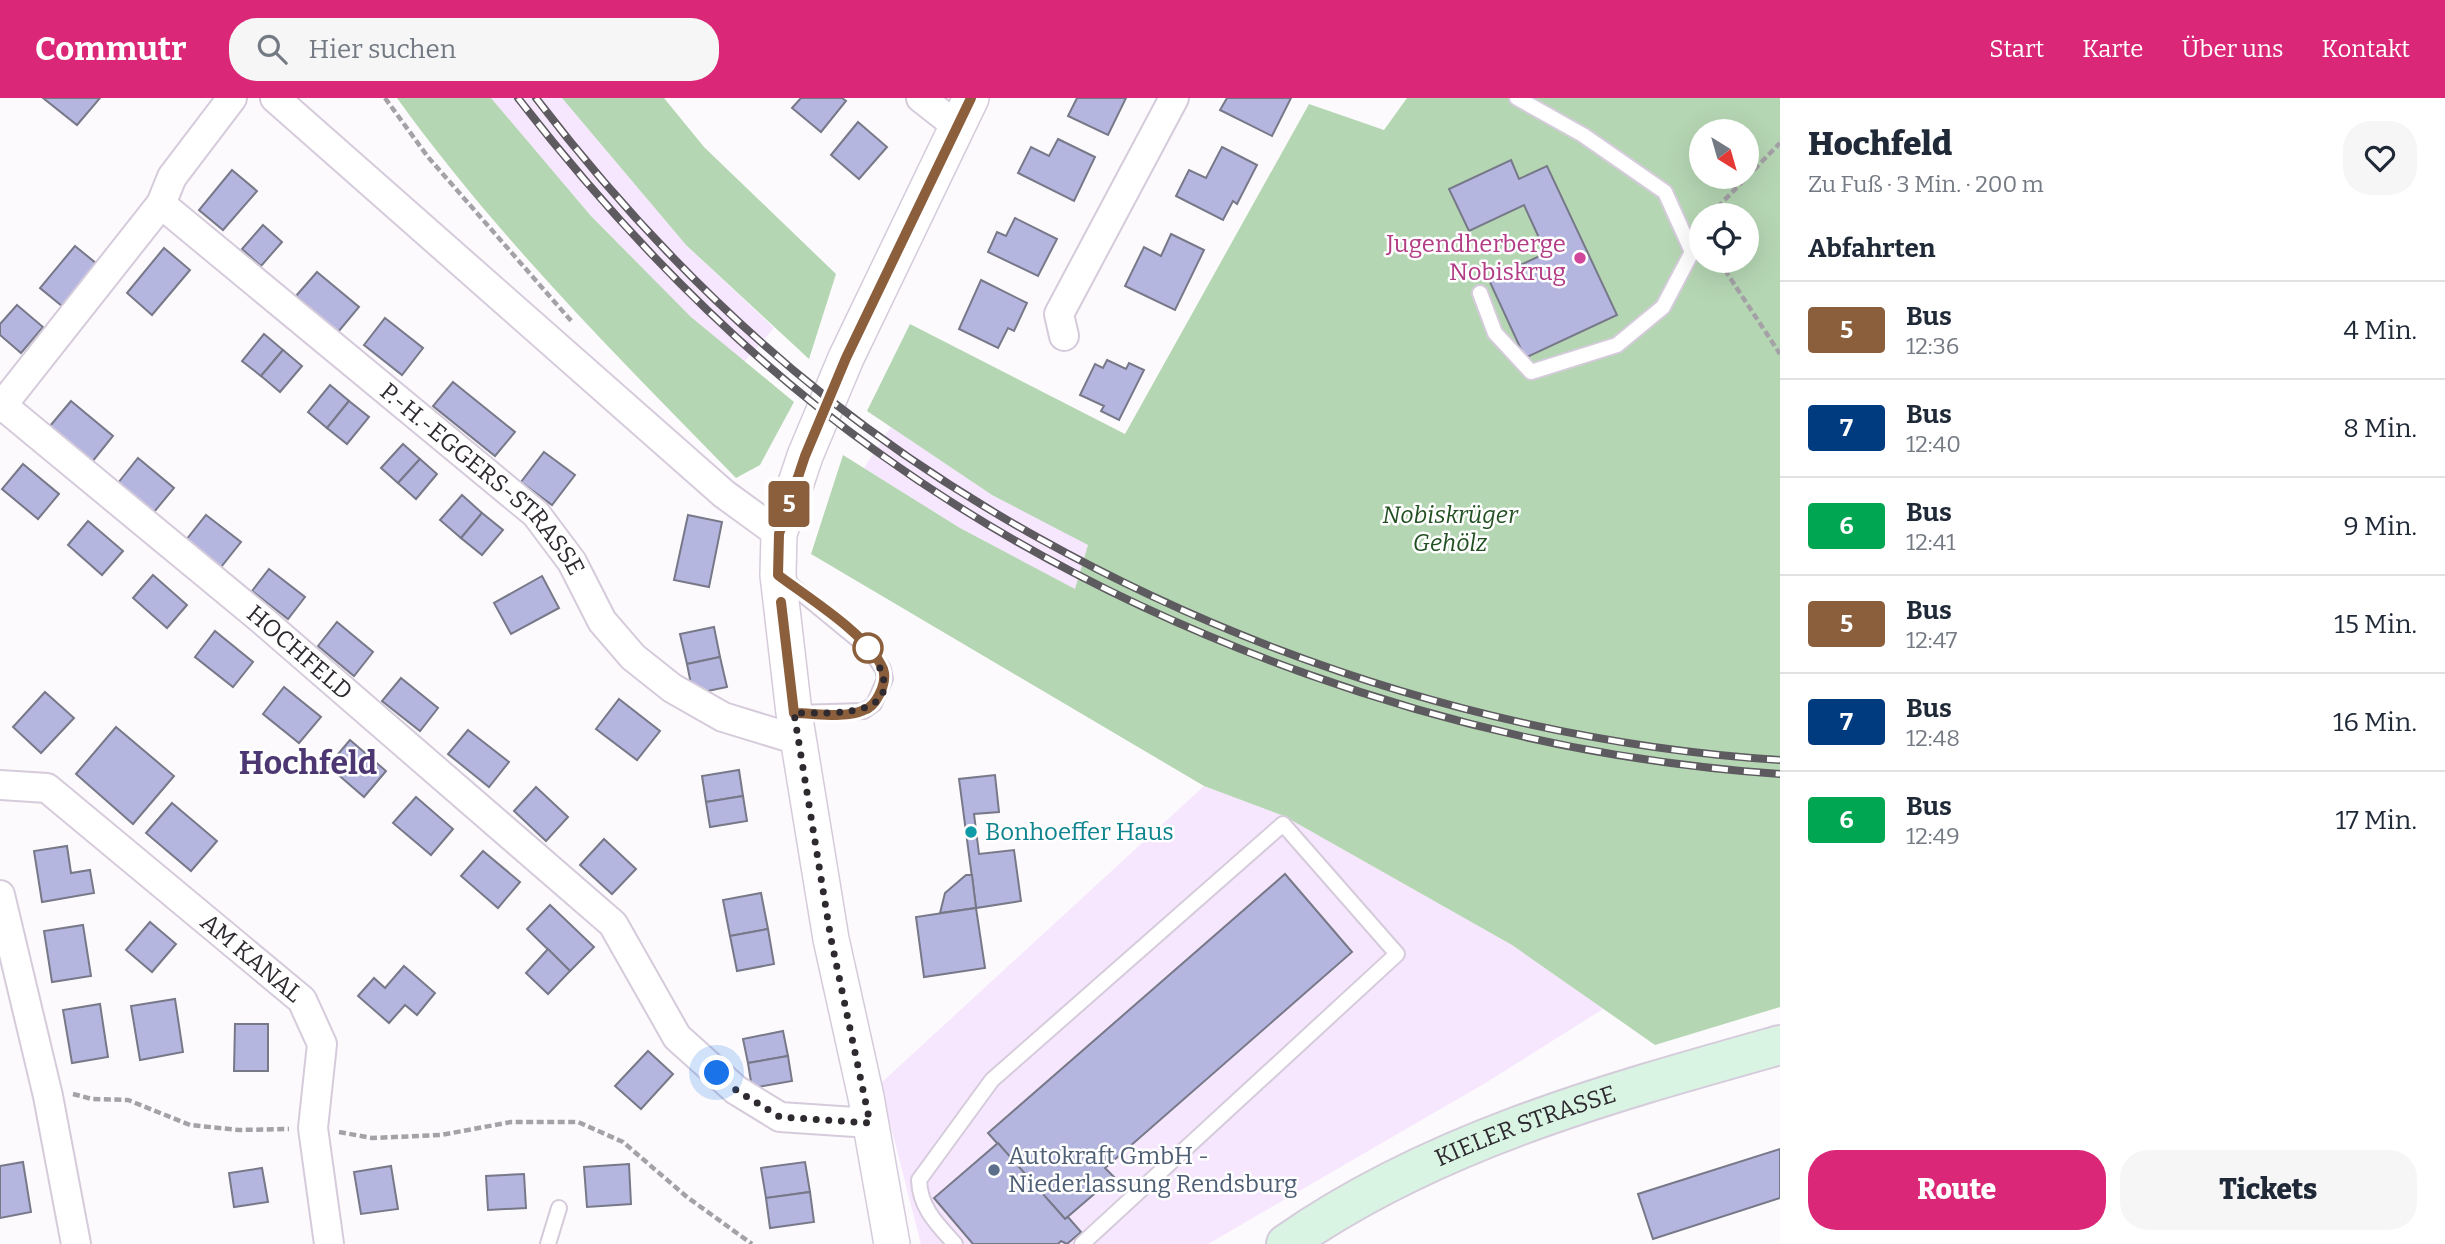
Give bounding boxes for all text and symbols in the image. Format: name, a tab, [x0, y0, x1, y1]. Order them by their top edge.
search box	[229, 18, 719, 81]
text: Commutr	[35, 29, 187, 69]
icon: search	[253, 30, 291, 68]
text: Hier suchen	[309, 34, 456, 65]
text: Start	[1989, 35, 2044, 63]
text: Karte	[2082, 35, 2144, 63]
text: Über uns	[2182, 35, 2284, 63]
text: Kontakt	[2322, 35, 2410, 63]
north arrow	[1689, 119, 1759, 189]
map controls	[1689, 119, 1759, 273]
button: heart	[2343, 121, 2417, 195]
text: Hochfeld	[1808, 124, 1952, 164]
text: Zu Fuß · 3 Min. · 200 m	[1808, 170, 2044, 198]
button: locate	[1689, 203, 1759, 273]
place label: Jugendherberge Nobiskrug	[1385, 230, 1566, 286]
text: Abfahrten	[1808, 233, 1935, 264]
marker: Jugendherberge Nobiskrug	[1572, 250, 1588, 266]
text: Bus	[1906, 301, 1952, 332]
text: 4 Min.	[2344, 315, 2417, 346]
text: 5	[1840, 316, 1853, 344]
text: 12:36	[1906, 332, 1959, 360]
street label: P.-H.-EGGERS-STRASSE	[375, 377, 590, 580]
text: Bus	[1906, 399, 1952, 430]
text: 8 Min.	[2343, 413, 2417, 444]
text: 7	[1840, 414, 1853, 442]
text: 12:40	[1906, 430, 1961, 458]
line badge: 5	[766, 481, 812, 527]
text: 5	[782, 490, 796, 518]
text: Bus	[1906, 497, 1952, 528]
park label: Nobiskrüger Gehölz	[1382, 501, 1519, 557]
text: 9 Min.	[2344, 511, 2417, 542]
text: 6	[1839, 512, 1854, 540]
text: 12:41	[1906, 528, 1955, 556]
text: Bus	[1906, 595, 1952, 626]
street label: HOCHFELD	[241, 599, 358, 706]
text: 15 Min.	[2334, 609, 2417, 640]
text: 5	[1840, 610, 1853, 638]
text: 12:47	[1906, 626, 1957, 654]
unlabelled marker	[853, 633, 883, 663]
text: Bus	[1906, 693, 1952, 724]
text: 16 Min.	[2333, 707, 2417, 738]
text: 7	[1840, 708, 1853, 736]
text: 12:48	[1906, 724, 1960, 752]
district label: Hochfeld	[239, 744, 377, 782]
text: Bus	[1906, 791, 1952, 822]
text: 17 Min.	[2335, 805, 2417, 836]
text: 6	[1839, 806, 1854, 834]
place label: Bonhoeffer Haus	[985, 818, 1174, 846]
text: 12:49	[1906, 822, 1960, 850]
marker: Bonhoeffer Haus	[963, 824, 979, 840]
street label: AM KANAL	[195, 908, 308, 1008]
your location	[699, 1055, 734, 1090]
street label: KIELER STRASSE	[1431, 1080, 1619, 1172]
place label: Autokraft GmbH - Niederlassung Rendsburg	[1008, 1142, 1297, 1198]
button: Route	[1808, 1150, 2106, 1230]
button: Tickets	[2120, 1150, 2417, 1230]
marker: Autokraft GmbH - Niederlassung Rendsburg	[986, 1162, 1002, 1178]

